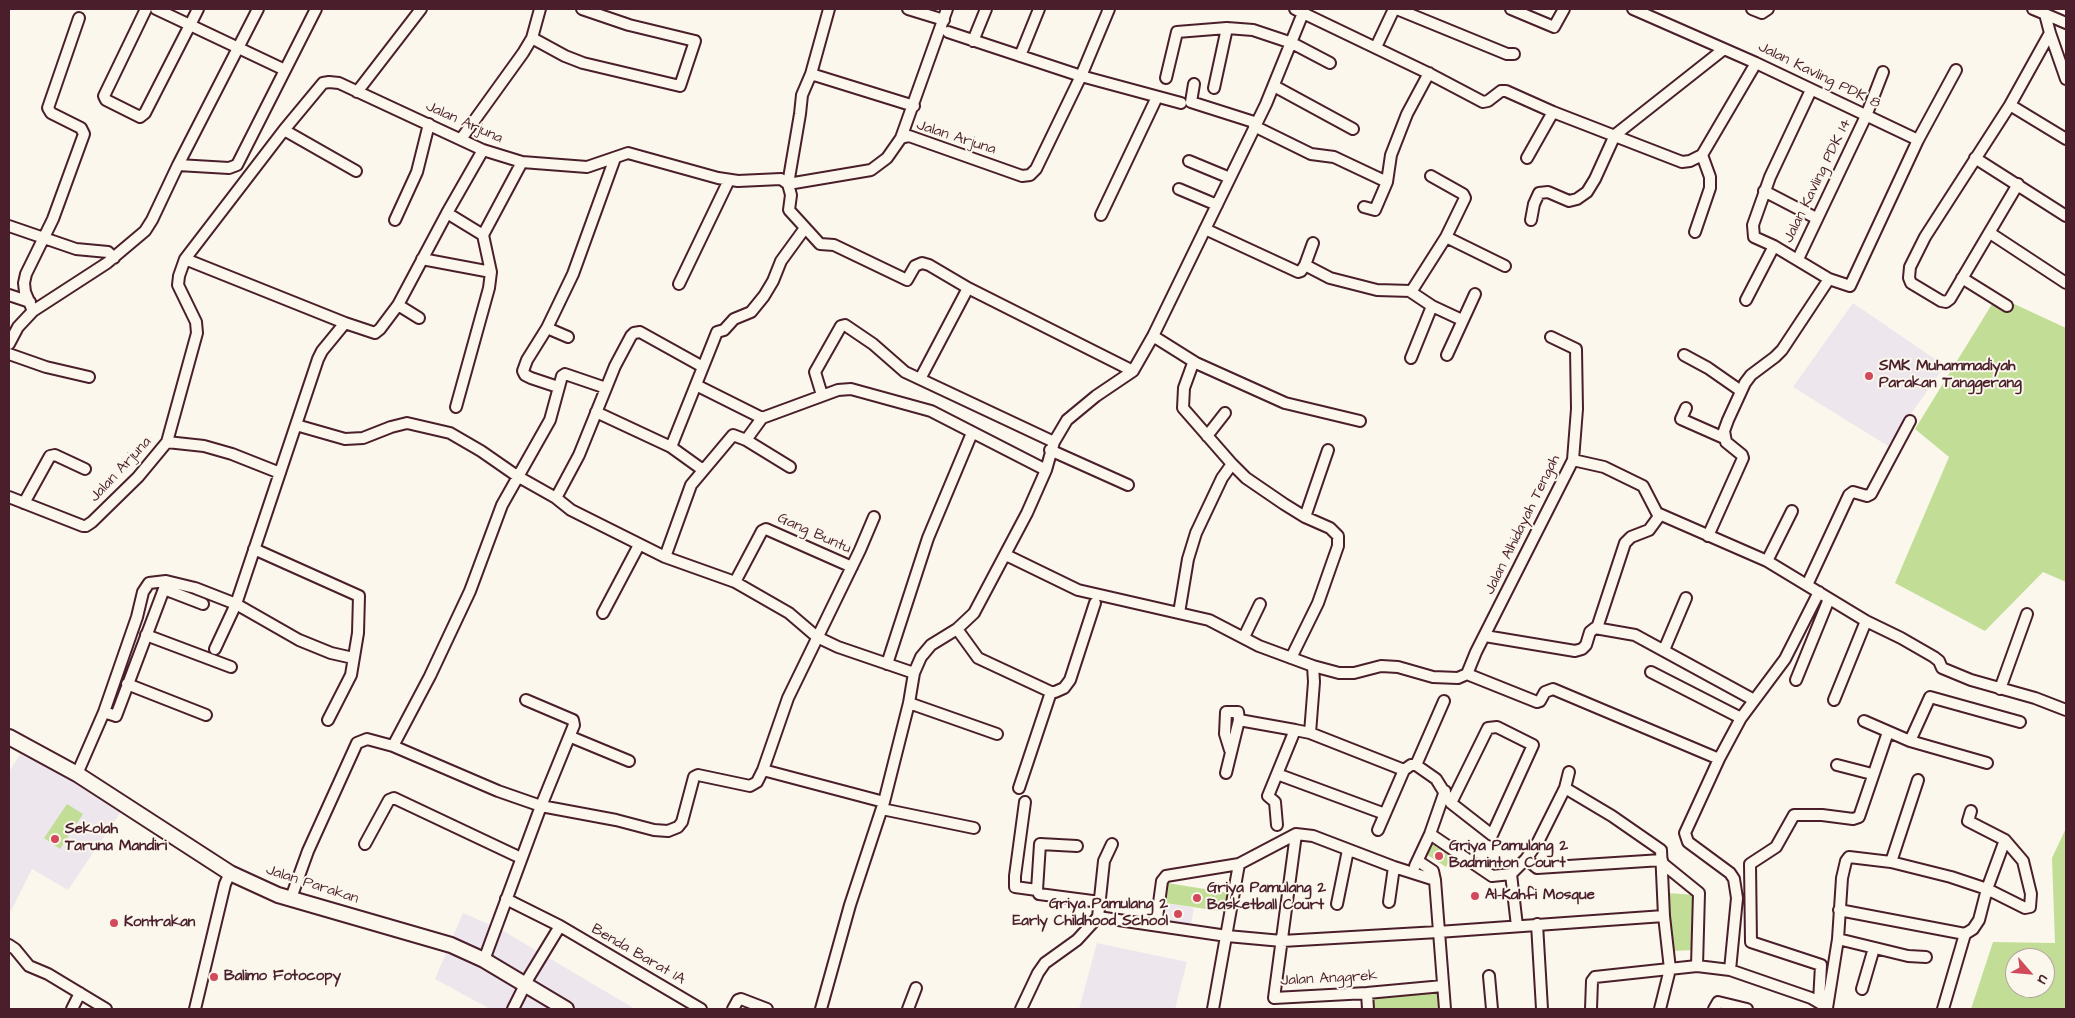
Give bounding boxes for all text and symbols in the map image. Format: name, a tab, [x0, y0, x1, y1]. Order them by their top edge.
street label: Jalan Kavling PDK 8	[1755, 39, 1883, 113]
street label: Jalan Arjuna	[423, 98, 505, 148]
street label: Jalan Kavling PDK 14	[1780, 116, 1856, 246]
street label: Jalan Arjuna	[914, 117, 998, 159]
place label: SMK Muhammadiyah Parakan Tanggerang	[1879, 358, 2022, 393]
marker: SMK Muhammadiyah Parakan Tanggerang	[1863, 370, 1875, 382]
street label: Jalan Arjuna	[86, 434, 156, 506]
street label: Jalan Alhidayah Tengah	[1481, 452, 1565, 598]
street label: Gang Buntu	[774, 510, 854, 558]
place label: Sekolah Taruna Mandiri	[65, 821, 167, 856]
marker: Sekolah Taruna Mandiri	[49, 833, 61, 845]
place label: Griya Pamulang 2 Badminton Court	[1449, 838, 1568, 873]
marker: Griya Pamulang 2 Badminton Court	[1433, 850, 1445, 862]
street label: Jalan Parakan	[263, 862, 361, 908]
place label: Griya Pamulang 2 Basketball Court	[1207, 880, 1326, 915]
place label: Al-Kahfi Mosque	[1485, 887, 1595, 905]
marker: Al-Kahfi Mosque	[1469, 890, 1481, 902]
marker: Griya Pamulang 2 Basketball Court	[1191, 892, 1203, 904]
place label: Griya Pamulang 2 Early Childhood School	[1012, 896, 1168, 931]
marker: Griya Pamulang 2 Early Childhood School	[1172, 908, 1184, 920]
place label: Kontrakan	[124, 914, 195, 932]
marker: Kontrakan	[108, 917, 120, 929]
street label: Benda Barat 1A	[588, 921, 688, 989]
north arrow	[2005, 948, 2055, 998]
street label: Jalan Anggrek	[1280, 967, 1378, 991]
place label: Balimo Fotocopy	[224, 968, 341, 986]
marker: Balimo Fotocopy	[208, 971, 220, 983]
text: U	[2032, 971, 2053, 987]

